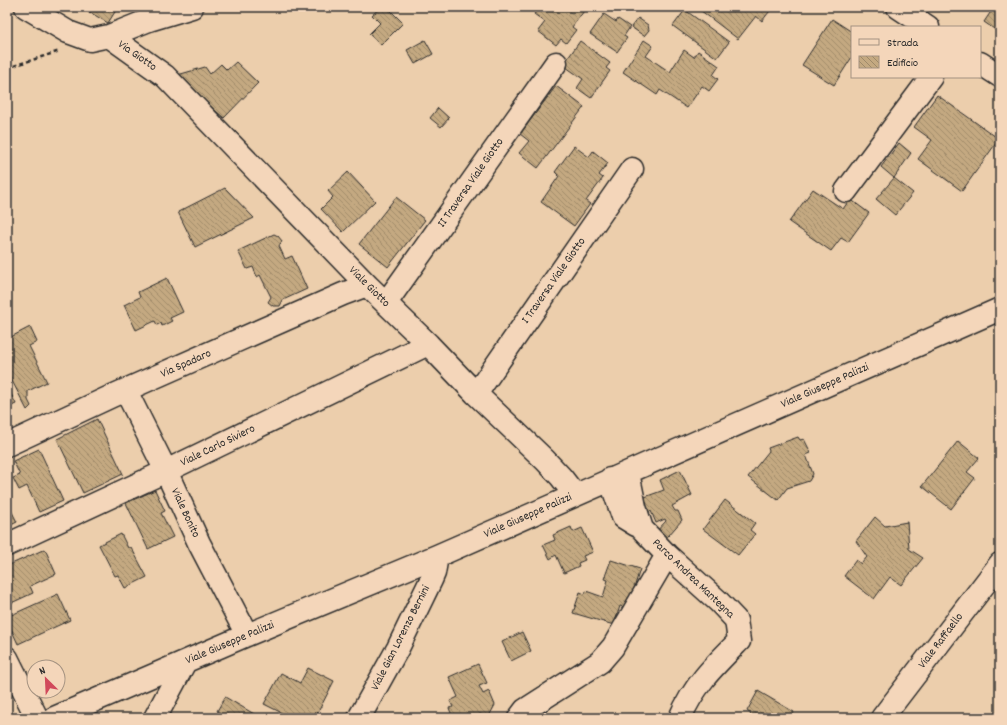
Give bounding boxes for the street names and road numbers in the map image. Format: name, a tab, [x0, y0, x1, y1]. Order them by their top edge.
street label: Via Giotto	[114, 36, 160, 76]
street label: II Traversa Viale Giotto	[434, 135, 508, 231]
street label: I Traversa Viale Giotto	[518, 234, 590, 328]
street label: Viale Giotto	[345, 263, 393, 311]
street label: Via Spadaro	[158, 345, 214, 383]
street label: Viale Giuseppe Palizzi	[778, 359, 872, 413]
street label: Viale Carlo Siviero	[178, 421, 258, 471]
street label: Viale Bonito	[166, 485, 204, 541]
street label: Viale Giuseppe Palizzi	[481, 489, 575, 543]
street label: Parco Andrea Mantegna	[648, 535, 738, 623]
street label: Viale Gian Lorenzo Bernini	[367, 583, 435, 693]
street label: Viale Raffaello	[914, 610, 968, 672]
street label: Viale Giuseppe Palizzi	[183, 617, 277, 669]

